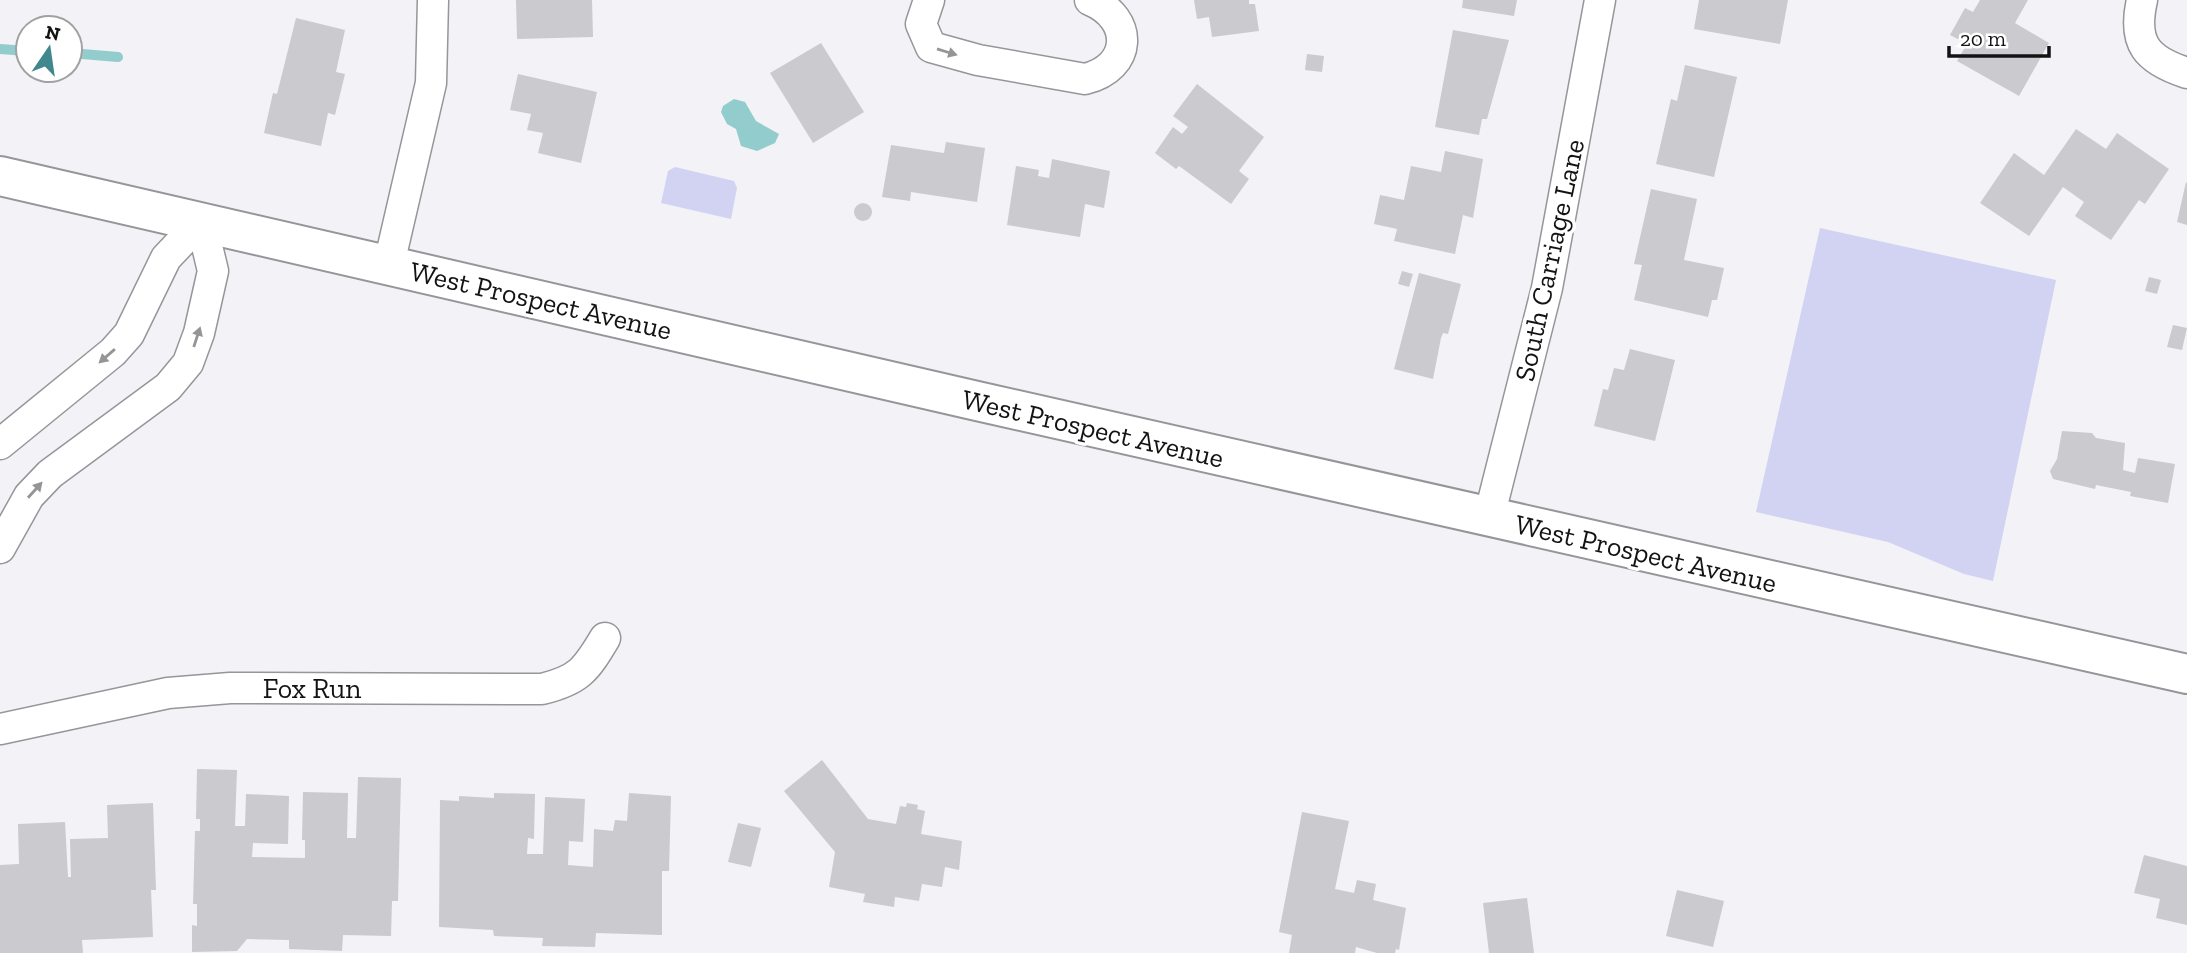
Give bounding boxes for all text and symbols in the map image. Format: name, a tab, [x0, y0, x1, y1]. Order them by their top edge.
north arrow	[14, 14, 84, 84]
scale bar	[1949, 14, 2049, 58]
text: N	[43, 20, 62, 46]
text: 20 m	[1960, 26, 2006, 51]
one-way arrow	[937, 48, 958, 58]
street label: South Carriage Lane	[1508, 136, 1591, 384]
street label: West Prospect Avenue	[407, 254, 675, 347]
one-way arrow	[192, 326, 203, 347]
one-way arrow	[99, 348, 116, 363]
street label: West Prospect Avenue	[959, 382, 1227, 475]
one-way arrow	[27, 482, 43, 499]
street label: West Prospect Avenue	[1512, 507, 1780, 600]
street label: Fox Run	[263, 672, 361, 705]

